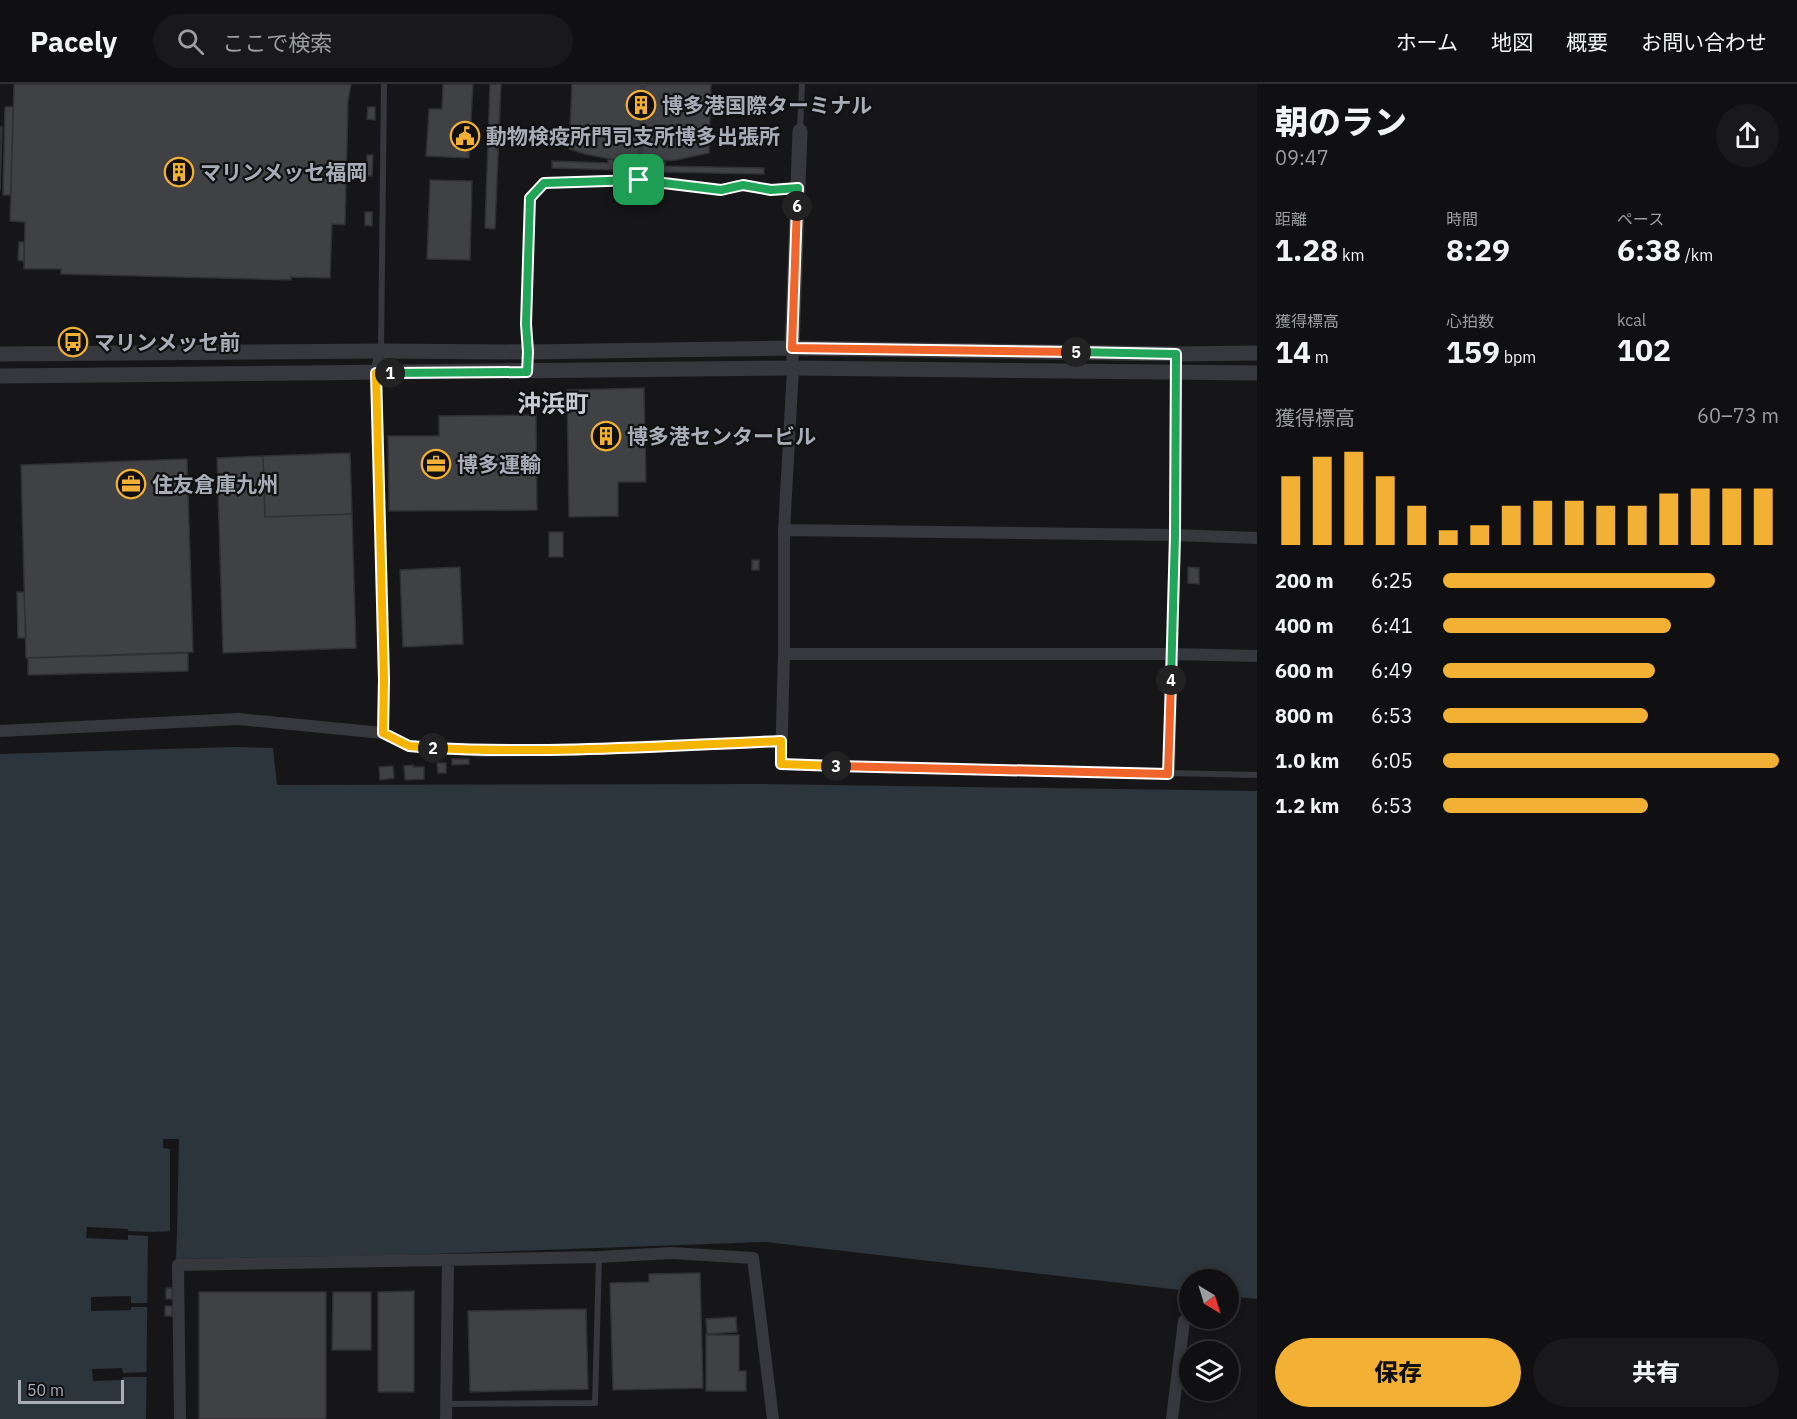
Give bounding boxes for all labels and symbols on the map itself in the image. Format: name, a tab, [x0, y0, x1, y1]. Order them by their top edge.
building icon: 博多港国際ターミナル	[625, 89, 657, 121]
place label: 博多港国際ターミナル	[662, 91, 872, 119]
public building icon: 動物検疫所門司支所博多出張所	[449, 120, 481, 152]
place label: 動物検疫所門司支所博多出張所	[486, 122, 780, 150]
pin	[613, 154, 664, 205]
building icon: マリンメッセ福岡	[163, 156, 195, 188]
place label: マリンメッセ福岡	[200, 158, 367, 186]
pin: 6	[782, 191, 812, 221]
bus stop icon: マリンメッセ前	[57, 326, 89, 358]
place label: マリンメッセ前	[94, 328, 240, 356]
pin: 5	[1061, 337, 1091, 367]
pin: 1	[375, 358, 405, 388]
district label: 沖浜町	[517, 387, 589, 419]
building icon: 博多港センタービル	[590, 420, 622, 452]
place label: 博多港センタービル	[627, 422, 816, 450]
office icon: 博多運輸	[420, 448, 452, 480]
place label: 博多運輸	[457, 450, 541, 478]
office icon: 住友倉庫九州	[115, 468, 147, 500]
place label: 住友倉庫九州	[152, 470, 278, 498]
pin: 4	[1156, 665, 1186, 695]
pin: 2	[418, 733, 448, 763]
pin: 3	[821, 751, 851, 781]
north arrow	[1179, 1269, 1239, 1329]
scale bar	[18, 1377, 124, 1404]

